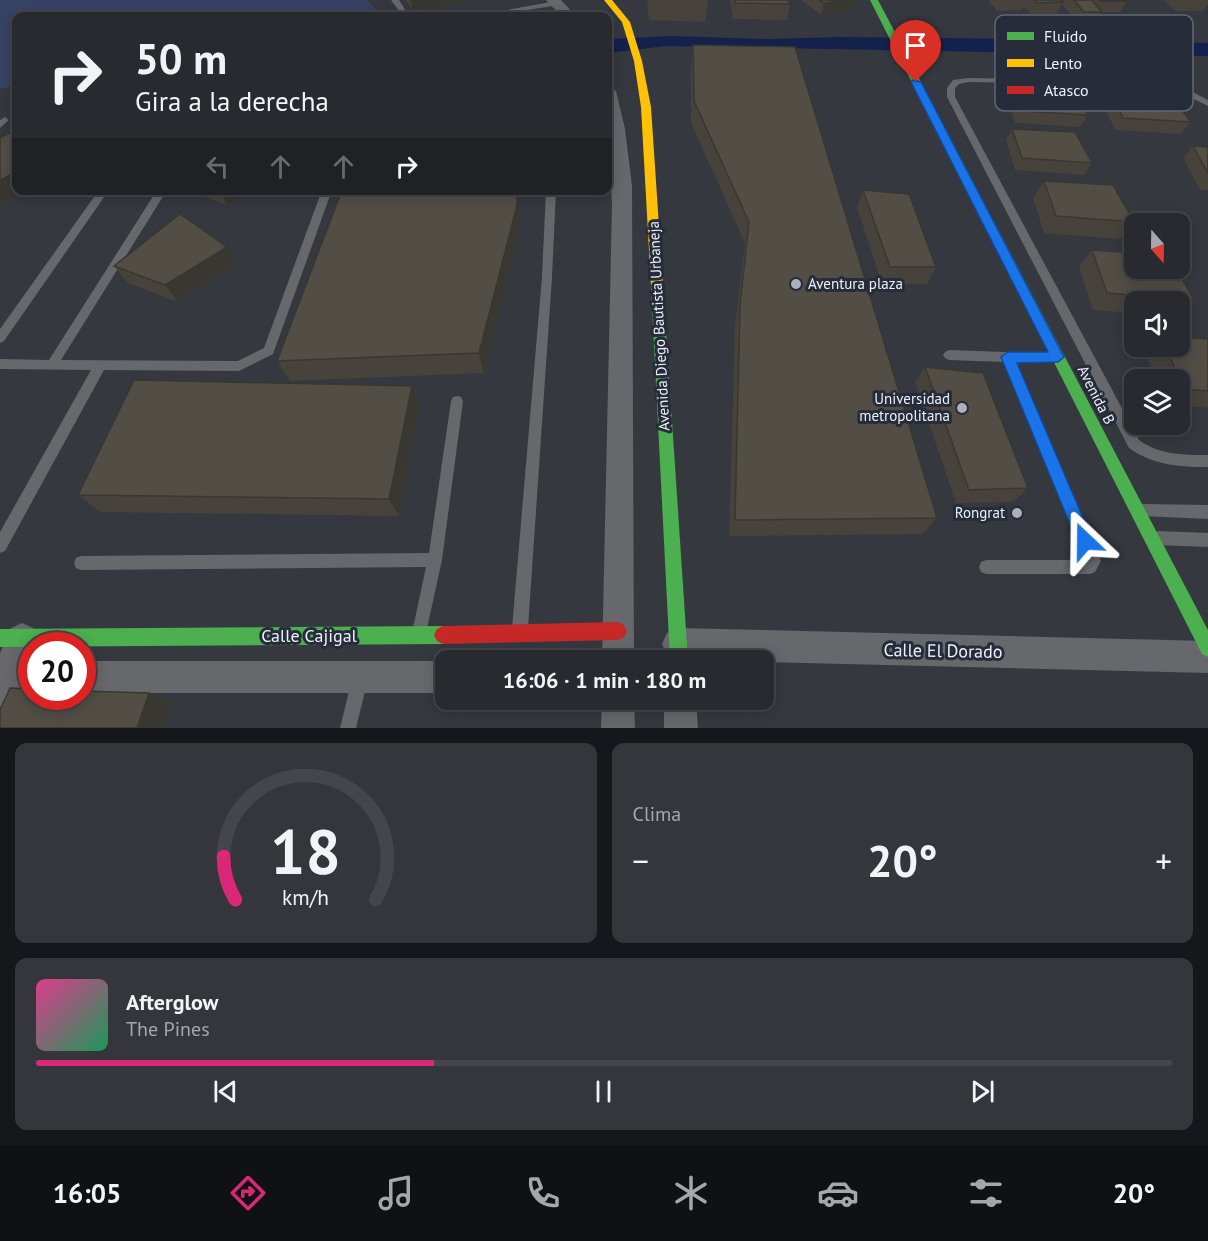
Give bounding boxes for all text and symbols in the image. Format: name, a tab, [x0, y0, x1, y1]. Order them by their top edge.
legend	[995, 15, 1193, 111]
pin	[890, 20, 941, 82]
text: Fluido	[1044, 26, 1087, 46]
icon: arrive	[899, 29, 932, 62]
text: 50 m	[135, 31, 227, 86]
icon: right	[36, 36, 114, 114]
text: Lento	[1044, 53, 1082, 73]
text: Atasco	[1044, 80, 1089, 100]
text: Gira a la derecha	[135, 84, 329, 118]
icon: left	[201, 150, 234, 183]
icon: ahead	[264, 150, 297, 183]
icon: ahead	[327, 150, 360, 183]
icon: right	[390, 150, 423, 183]
north arrow	[1124, 213, 1190, 279]
map controls	[1124, 213, 1190, 435]
street label: Avenida Diego Bautista Urbaneja	[644, 221, 673, 431]
place label: Aventura plaza	[808, 274, 903, 293]
marker: Aventura plaza	[789, 277, 803, 291]
button: sound	[1124, 291, 1190, 357]
street label: Avenida B	[1074, 362, 1119, 427]
button: layers	[1124, 369, 1190, 435]
place label: Universidad metropolitana	[859, 389, 950, 425]
marker: Universidad metropolitana	[955, 401, 969, 415]
place label: Rongrat	[955, 503, 1005, 522]
marker: Rongrat	[1010, 506, 1024, 520]
position arrow	[1053, 509, 1117, 573]
street label: Calle Cajigal	[261, 624, 358, 647]
speed limit sign: 20	[18, 632, 96, 710]
street label: Calle El Dorado	[883, 638, 1003, 663]
text: 16:06 · 1 min · 180 m	[503, 666, 706, 694]
text: Clima	[633, 801, 681, 827]
text: 18	[270, 810, 341, 891]
text: 20°	[867, 831, 938, 889]
text: −	[633, 839, 649, 882]
text: +	[1155, 839, 1172, 882]
text: km/h	[282, 883, 329, 911]
text: Afterglow	[126, 988, 218, 1016]
text: The Pines	[126, 1016, 210, 1042]
icon: previous	[209, 1075, 242, 1108]
icon: pause	[587, 1075, 620, 1108]
icon: next	[966, 1075, 999, 1108]
icon: directions	[227, 1172, 269, 1214]
icon: music	[375, 1172, 417, 1214]
icon: phone	[522, 1172, 564, 1214]
icon: climate	[670, 1172, 712, 1214]
icon: car	[817, 1172, 859, 1214]
icon: filters	[965, 1172, 1007, 1214]
text: 16:05	[53, 1176, 121, 1210]
text: 20°	[1113, 1176, 1155, 1210]

